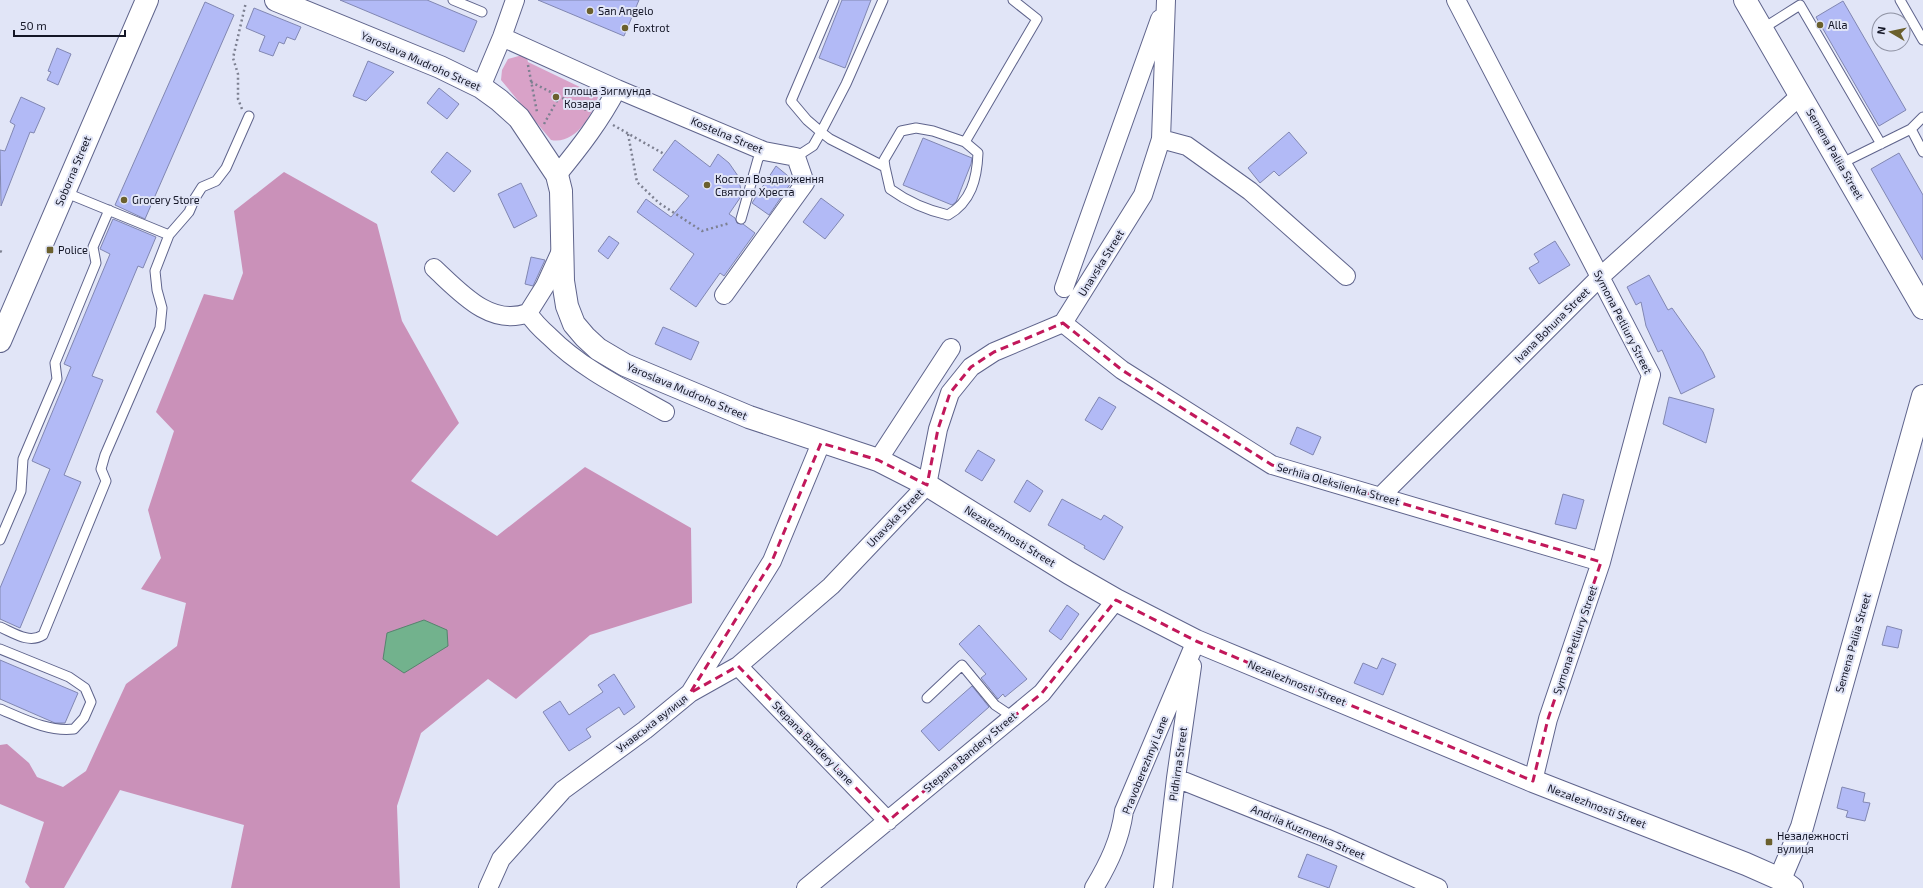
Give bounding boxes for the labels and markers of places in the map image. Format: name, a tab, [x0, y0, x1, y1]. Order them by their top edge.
place label: San Angelo	[598, 4, 654, 17]
marker: San Angelo	[585, 6, 595, 16]
place label: Alla	[1828, 18, 1847, 31]
marker: Alla	[1815, 20, 1825, 30]
place label: Foxtrot	[633, 21, 670, 34]
marker: Foxtrot	[620, 23, 630, 33]
place label: площа Зигмунда Козара	[564, 84, 651, 110]
marker: площа Зигмунда Козара	[551, 92, 561, 102]
place label: Костел Воздвиження Святого Хреста	[715, 172, 824, 198]
marker: Костел Воздвиження Святого Хреста	[702, 180, 712, 190]
place label: Grocery Store	[132, 193, 200, 206]
marker: Grocery Store	[119, 195, 129, 205]
place label: Police	[58, 243, 88, 256]
marker: Police	[45, 245, 55, 255]
place label: Незалежності вулиця	[1777, 829, 1849, 856]
marker: Незалежності вулиця	[1764, 837, 1774, 847]

